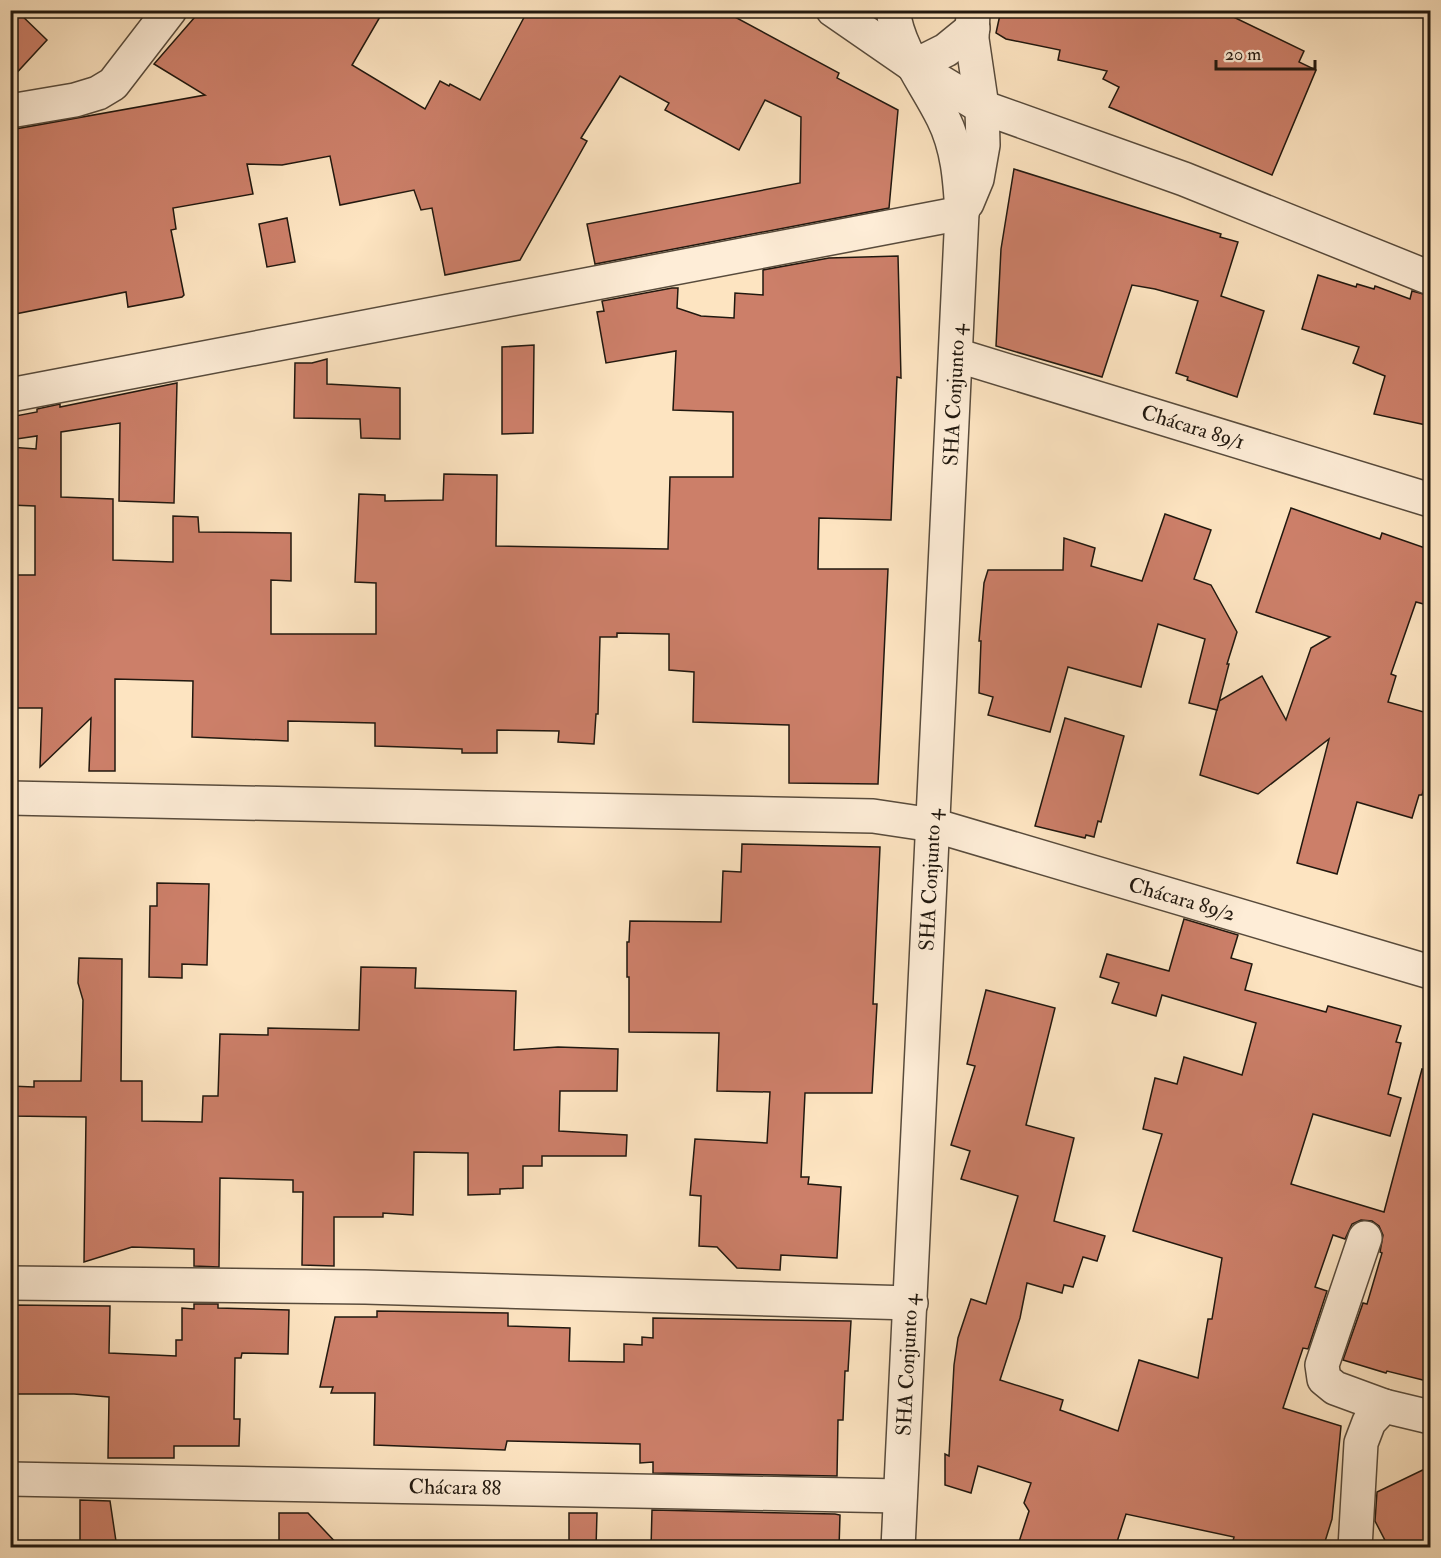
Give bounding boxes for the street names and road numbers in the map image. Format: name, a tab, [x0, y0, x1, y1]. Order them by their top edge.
street label: SHA Conjunto 4	[937, 322, 972, 467]
street label: Chácara 89/1	[1138, 399, 1248, 456]
street label: SHA Conjunto 4	[913, 807, 948, 952]
street label: Chácara 89/2	[1125, 871, 1238, 928]
street label: SHA Conjunto 4	[890, 1292, 925, 1437]
street label: Chácara 88	[408, 1473, 502, 1502]

